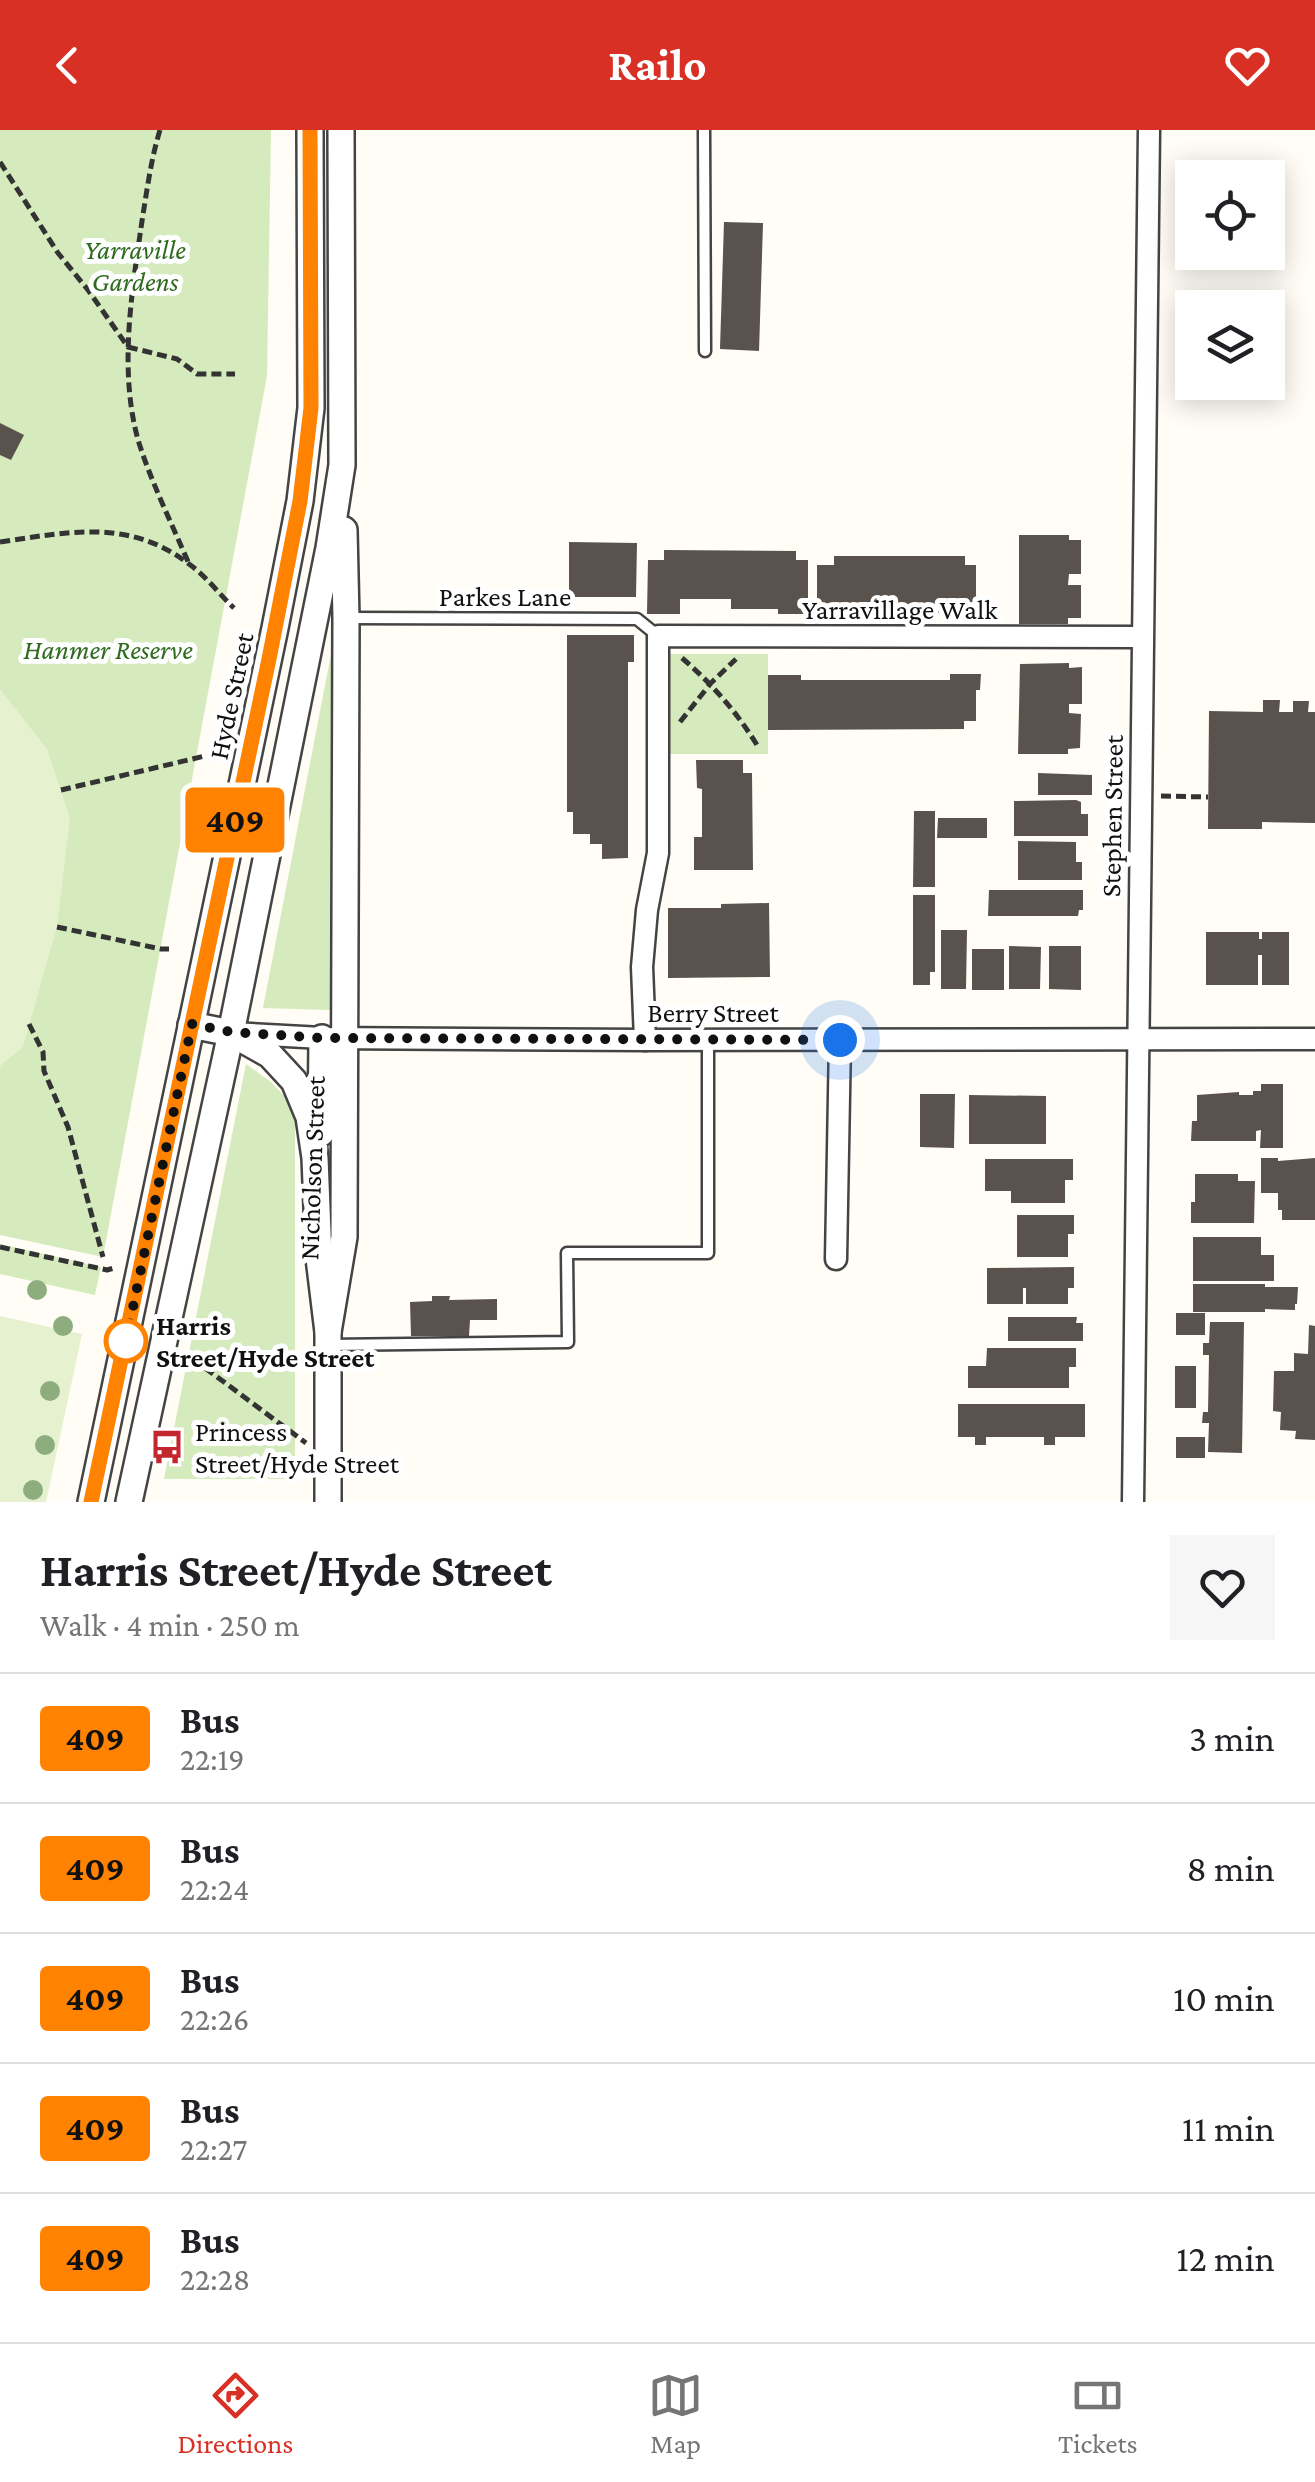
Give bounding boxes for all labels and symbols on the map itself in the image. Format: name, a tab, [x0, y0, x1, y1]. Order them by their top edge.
park label: Yarraville Gardens	[84, 234, 186, 297]
street label: Parkes Lane	[439, 581, 571, 612]
street label: Yarravillage Walk	[802, 594, 998, 625]
street label: Hyde Street	[202, 629, 260, 762]
park label: Hanmer Reserve	[23, 634, 193, 665]
street label: Stephen Street	[1095, 734, 1129, 897]
line badge: 409	[178, 788, 292, 852]
street label: Berry Street	[647, 997, 779, 1028]
your location	[815, 1015, 865, 1065]
street label: Nicholson Street	[293, 1075, 331, 1261]
place label: Harris Street/Hyde Street	[156, 1310, 375, 1373]
marker: Harris Street/Hyde Street	[105, 1320, 147, 1362]
place label: Princess Street/Hyde Street	[195, 1416, 400, 1479]
bus stop icon: Princess Street/Hyde Street	[148, 1428, 186, 1466]

